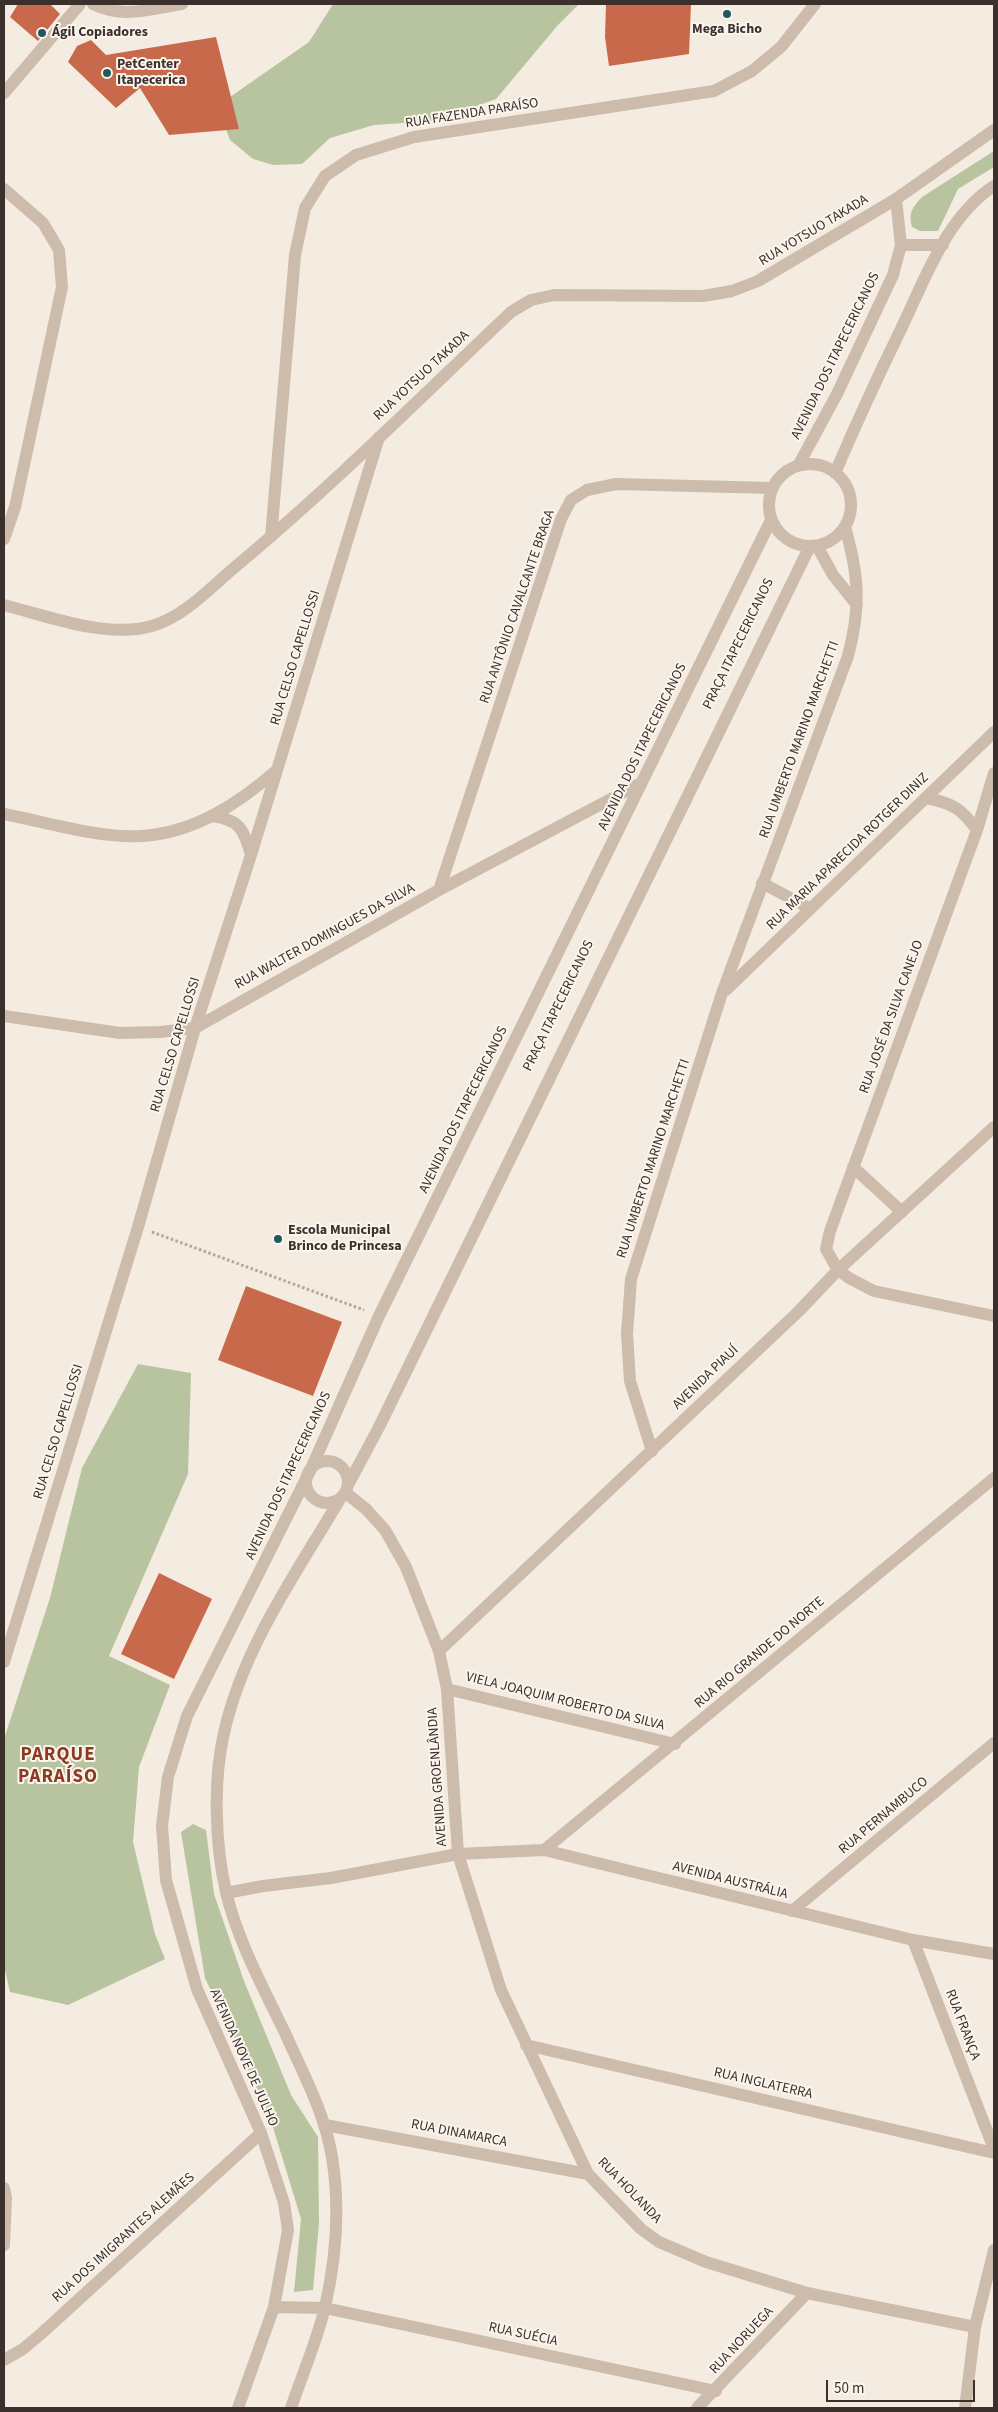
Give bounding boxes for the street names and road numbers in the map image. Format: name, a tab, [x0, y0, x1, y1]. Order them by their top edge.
street label: RUA FAZENDA PARAÍSO	[404, 95, 540, 133]
street label: RUA YOTSUO TAKADA	[756, 192, 872, 270]
street label: AVENIDA DOS ITAPECERICANOS	[788, 270, 884, 442]
street label: RUA YOTSUO TAKADA	[371, 327, 473, 425]
street label: RUA ANTÔNIO CAVALCANTE BRAGA	[477, 508, 559, 706]
street label: PRAÇA ITAPECERICANOS	[700, 576, 778, 712]
street label: RUA CELSO CAPELLOSSI	[267, 588, 325, 728]
street label: RUA UMBERTO MARINO MARCHETTI	[756, 639, 844, 841]
street label: AVENIDA DOS ITAPECERICANOS	[595, 661, 691, 833]
street label: RUA MARIA APARECIDA ROTGER DINIZ	[763, 770, 933, 934]
street label: RUA WALTER DOMINGUES DA SILVA	[232, 880, 418, 994]
street label: PRAÇA ITAPECERICANOS	[520, 938, 598, 1074]
street label: RUA JOSÉ DA SILVA CANEJO	[856, 938, 928, 1096]
street label: RUA CELSO CAPELLOSSI	[147, 975, 205, 1115]
street label: AVENIDA DOS ITAPECERICANOS	[416, 1024, 512, 1196]
street label: RUA UMBERTO MARINO MARCHETTI	[614, 1057, 694, 1261]
street label: AVENIDA PIAUÍ	[669, 1342, 743, 1414]
street label: RUA CELSO CAPELLOSSI	[30, 1362, 88, 1502]
street label: AVENIDA DOS ITAPECERICANOS	[243, 1389, 335, 1563]
street label: RUA RIO GRANDE DO NORTE	[692, 1594, 828, 1712]
street label: VIELA JOAQUIM ROBERTO DA SILVA	[464, 1669, 666, 1735]
street label: AVENIDA GROENLÂNDIA	[425, 1707, 451, 1847]
street label: RUA PERNAMBUCO	[836, 1774, 932, 1858]
street label: AVENIDA AUSTRÁLIA	[671, 1859, 789, 1903]
street label: AVENIDA NOVE DE JULHO	[205, 1987, 281, 2129]
street label: RUA FRANÇA	[941, 1987, 983, 2063]
street label: RUA INGLATERRA	[712, 2065, 814, 2103]
street label: RUA DINAMARCA	[410, 2116, 508, 2152]
street label: RUA HOLANDA	[593, 2155, 665, 2227]
street label: RUA DOS IMIGRANTES ALEMÃES	[49, 2170, 199, 2306]
street label: RUA NORUEGA	[707, 2304, 777, 2378]
street label: RUA SUÉCIA	[487, 2319, 559, 2351]

